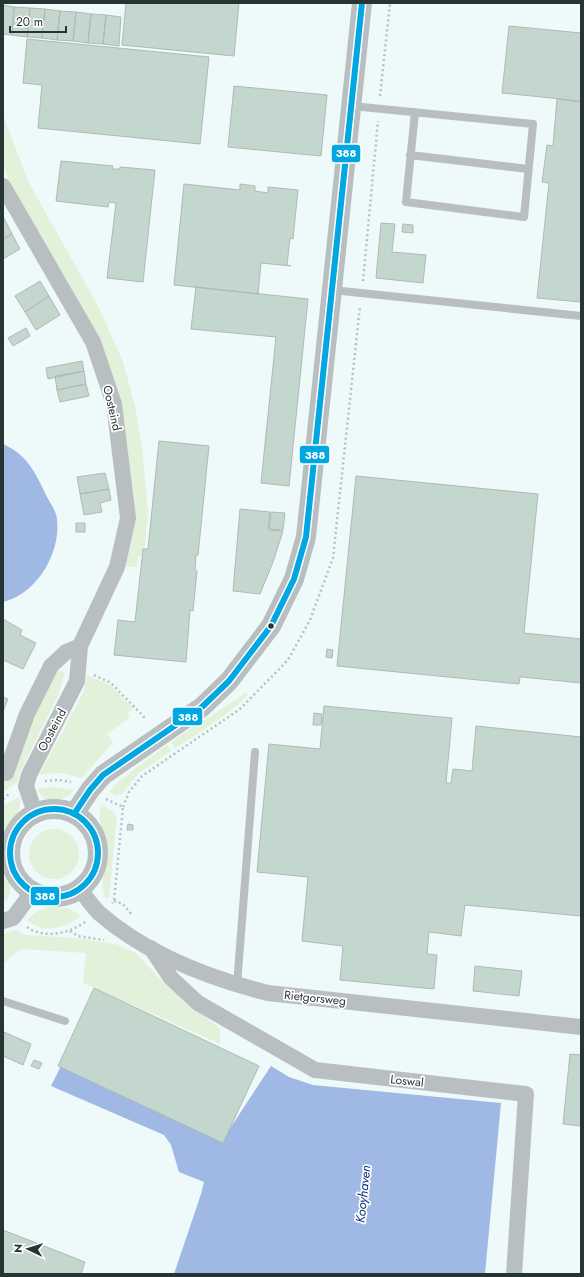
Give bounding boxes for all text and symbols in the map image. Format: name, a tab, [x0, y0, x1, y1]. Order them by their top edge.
scale bar	[10, 8, 66, 34]
text: 20 m	[16, 13, 43, 31]
line badge: 388	[331, 144, 361, 163]
text: 388	[336, 145, 356, 161]
street label: Oosteind	[98, 383, 126, 433]
line badge: 388	[299, 445, 330, 464]
text: 388	[305, 447, 325, 463]
unlabelled marker	[266, 621, 276, 631]
street label: Oosteind	[33, 705, 71, 755]
line badge: 388	[172, 707, 203, 726]
text: 388	[178, 709, 198, 725]
line badge: 388	[30, 886, 60, 906]
text: 388	[35, 888, 55, 904]
street label: Rietgorsweg	[283, 986, 347, 1010]
street label: Loswal	[389, 1070, 425, 1092]
water label: Kooyhaven	[351, 1164, 376, 1224]
north arrow	[8, 1229, 48, 1269]
text: N	[10, 1243, 26, 1253]

